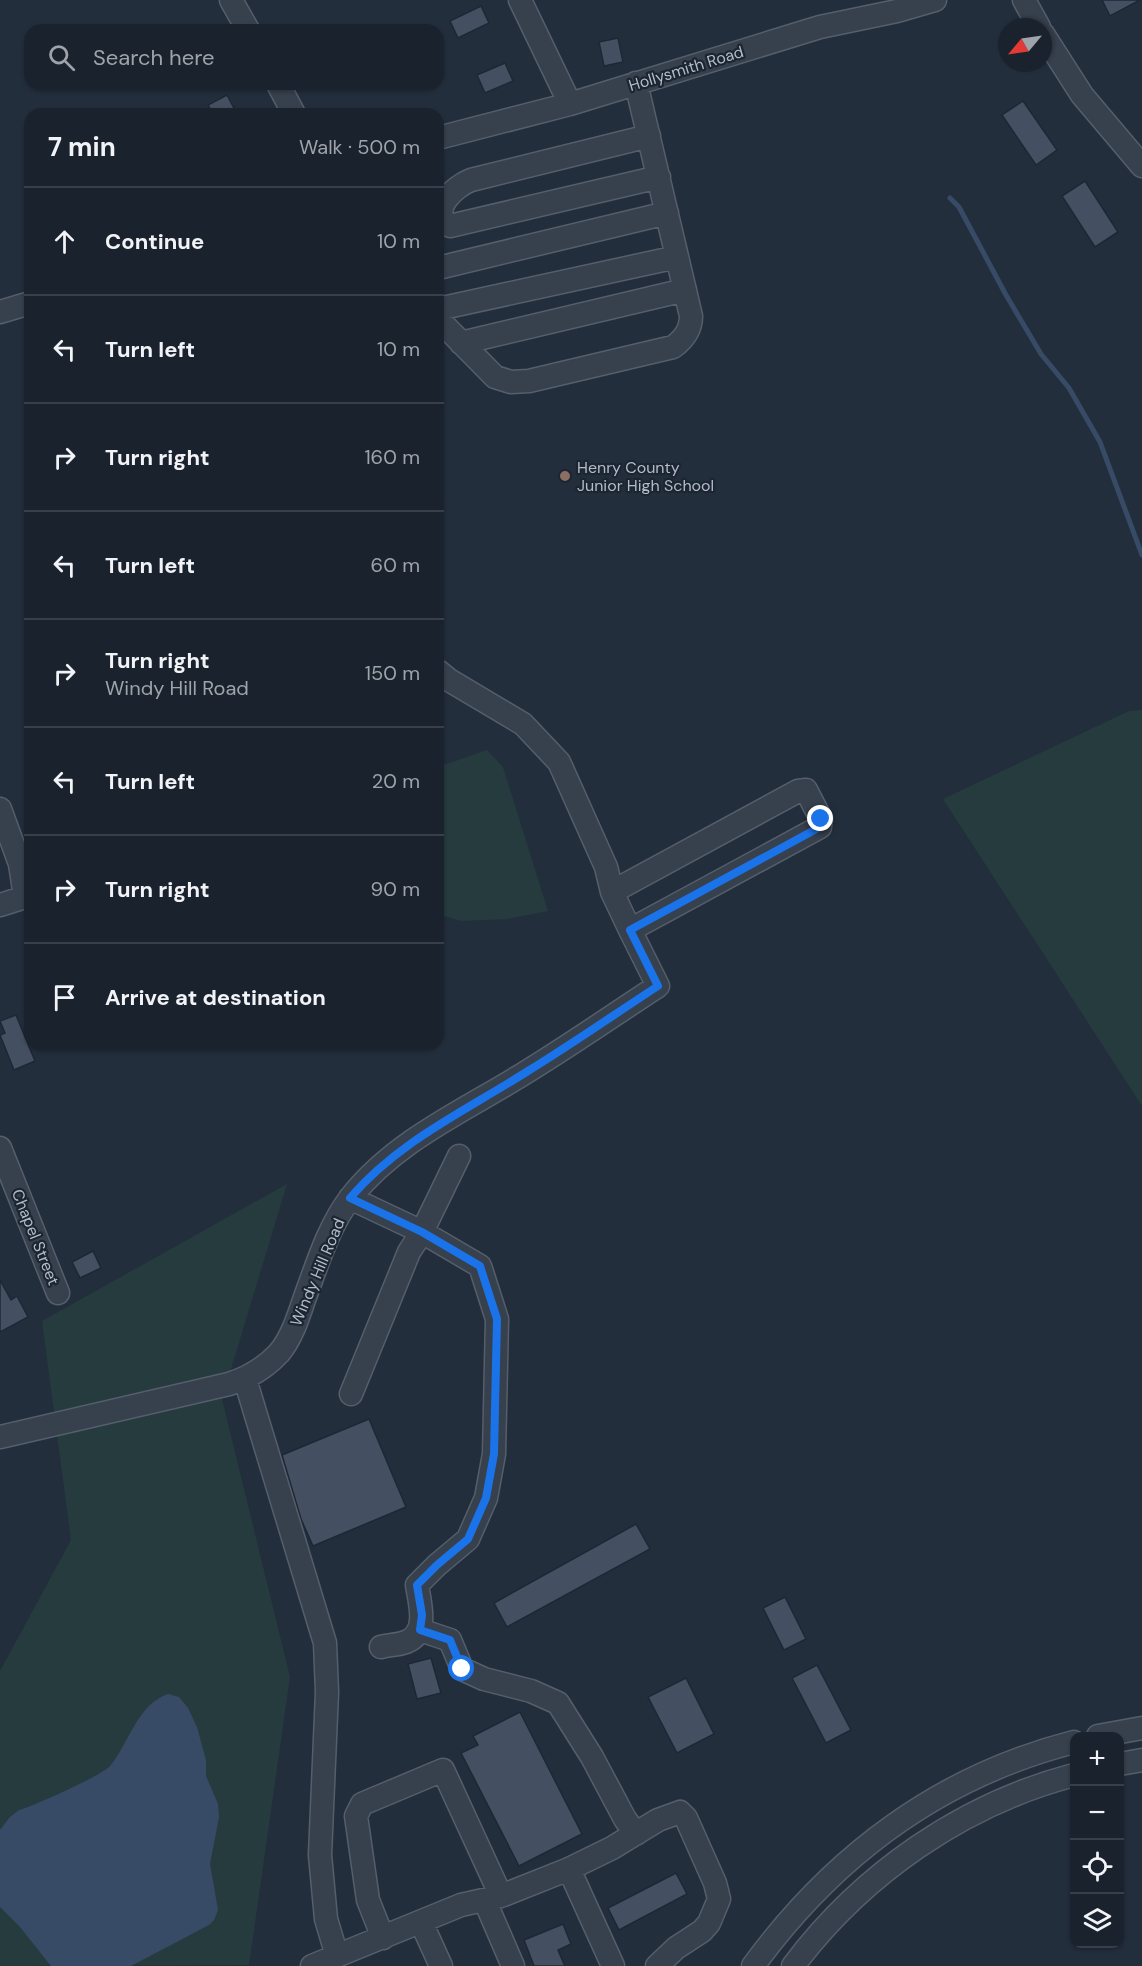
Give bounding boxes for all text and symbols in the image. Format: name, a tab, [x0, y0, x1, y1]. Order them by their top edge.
north arrow	[998, 18, 1052, 72]
search box	[24, 24, 444, 90]
icon: search	[45, 41, 78, 74]
street label: Hollysmith Road	[626, 41, 746, 96]
text: Search here	[93, 43, 214, 72]
text: 7 min	[48, 130, 116, 164]
text: Walk · 500 m	[299, 134, 420, 160]
icon: ahead	[48, 225, 81, 258]
text: Continue	[105, 227, 204, 256]
text: 10 m	[377, 228, 420, 254]
icon: left	[48, 333, 81, 366]
text: Turn left	[105, 335, 195, 364]
text: 10 m	[377, 336, 420, 362]
icon: right	[48, 441, 81, 474]
text: Turn right	[105, 443, 210, 472]
text: 160 m	[364, 444, 420, 470]
place label: Henry County Junior High School	[577, 457, 714, 496]
marker: Henry County Junior High School	[558, 469, 572, 483]
icon: left	[48, 549, 81, 582]
text: Turn left	[105, 551, 195, 580]
text: 60 m	[371, 552, 420, 578]
text: Turn right	[105, 646, 210, 675]
icon: right	[48, 657, 81, 690]
text: 150 m	[365, 660, 420, 686]
text: Windy Hill Road	[105, 675, 249, 701]
icon: left	[48, 765, 81, 798]
text: Turn left	[105, 767, 195, 796]
text: 20 m	[372, 768, 420, 794]
route end	[807, 805, 833, 831]
icon: right	[48, 873, 81, 906]
text: Turn right	[105, 875, 210, 904]
text: 90 m	[371, 876, 420, 902]
icon: arrive	[48, 981, 81, 1014]
text: Arrive at destination	[105, 983, 326, 1012]
street label: Chapel Street	[7, 1186, 64, 1288]
street label: Windy Hill Road	[285, 1215, 350, 1329]
route start	[448, 1655, 474, 1681]
map controls	[1070, 1732, 1124, 1948]
button: +	[1070, 1732, 1124, 1786]
button: −	[1070, 1786, 1124, 1840]
button: locate	[1070, 1840, 1124, 1894]
button: layers	[1070, 1894, 1124, 1948]

